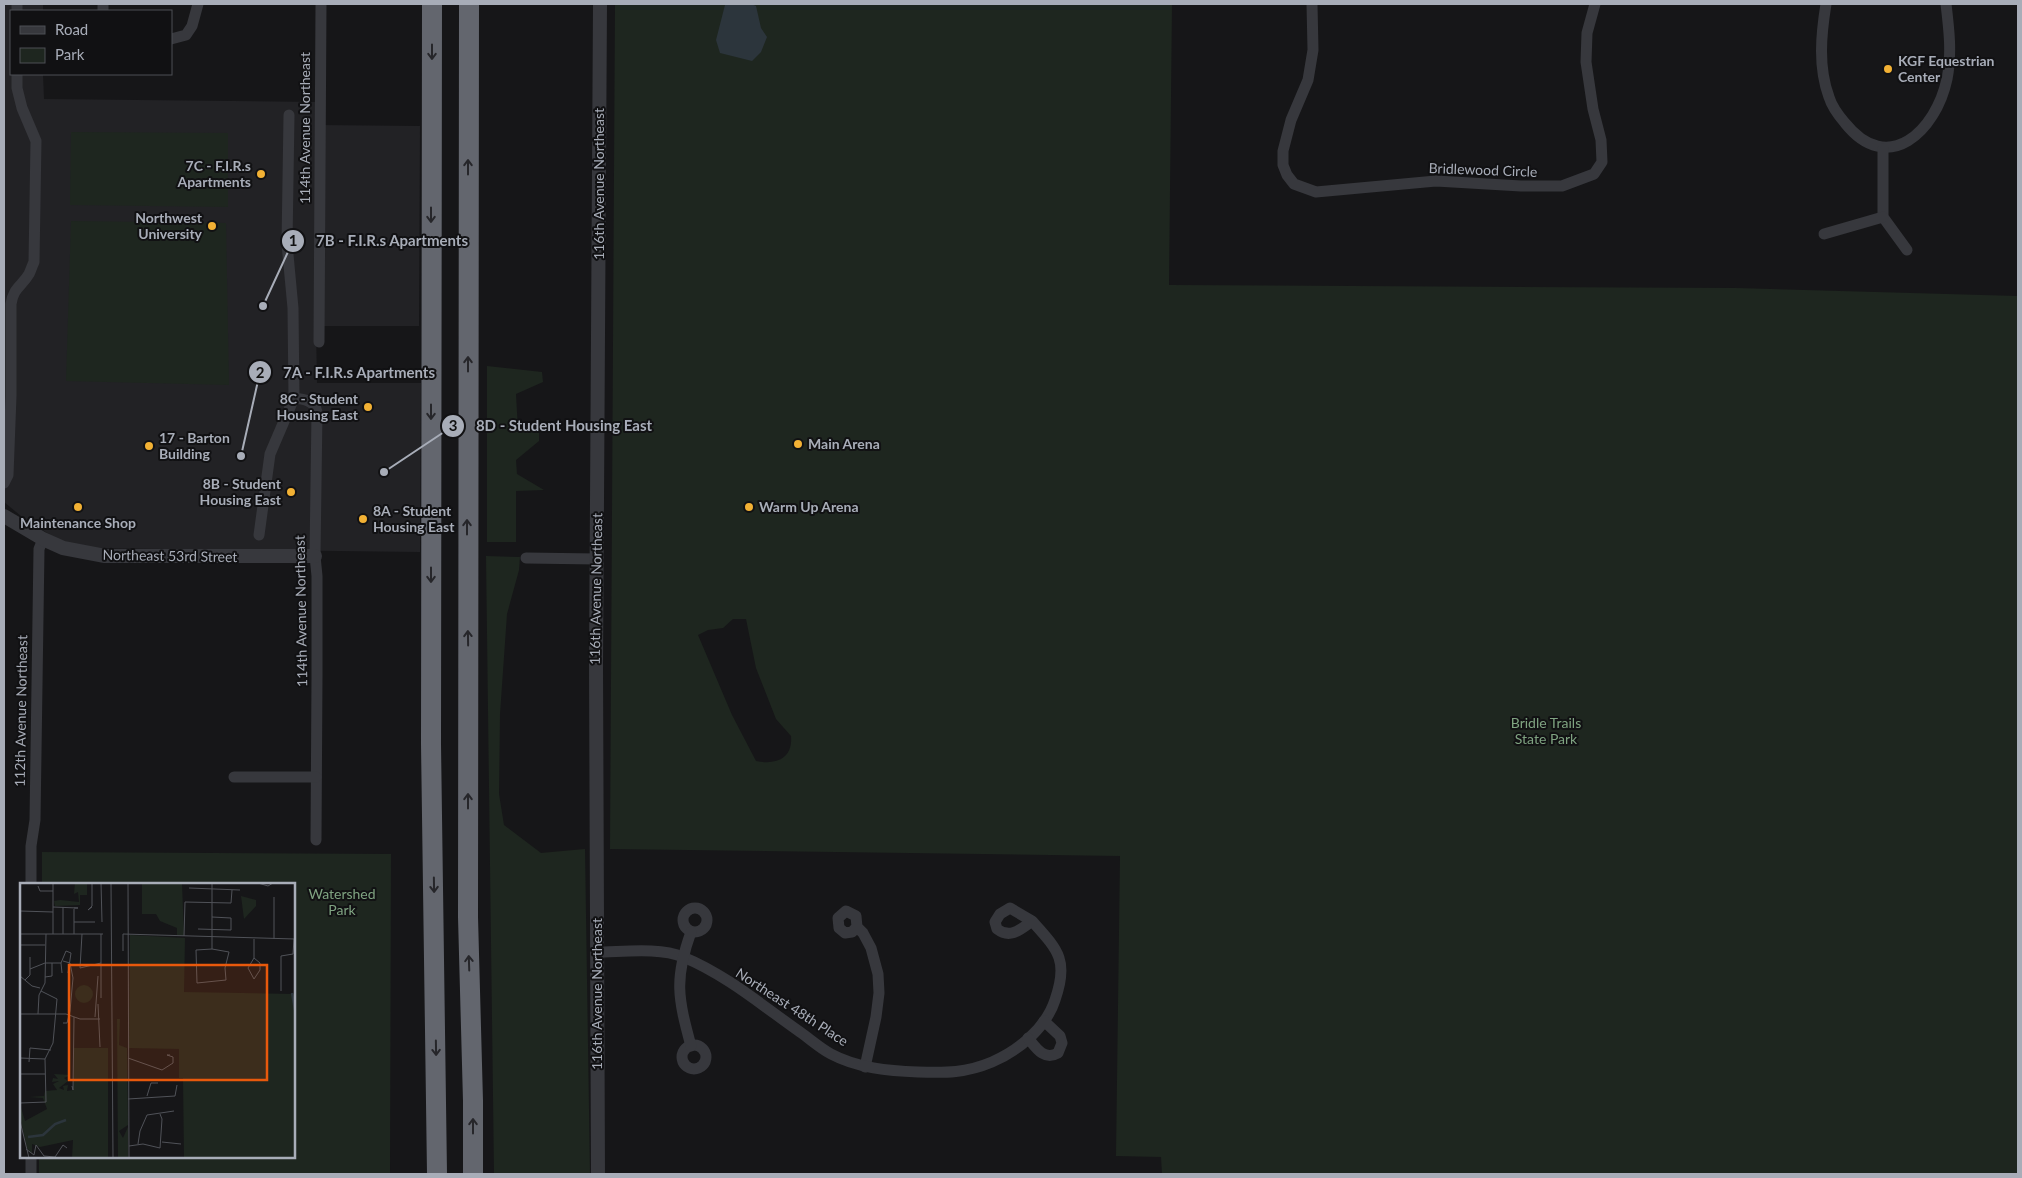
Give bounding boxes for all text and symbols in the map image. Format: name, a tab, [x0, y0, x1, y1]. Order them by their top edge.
legend	[10, 10, 172, 75]
text: Road	[55, 20, 88, 38]
one-way arrow	[427, 44, 437, 60]
text: Park	[55, 45, 85, 63]
street label: 114th Avenue Northeast	[296, 52, 313, 204]
place label: KGF Equestrian Center	[1898, 52, 1995, 85]
marker: KGF Equestrian Center	[1882, 63, 1894, 75]
street label: 116th Avenue Northeast	[590, 108, 607, 260]
place label: 7C - F.I.R.s Apartments	[176, 157, 251, 190]
one-way arrow	[463, 159, 473, 175]
street label: Bridlewood Circle	[1428, 159, 1538, 180]
marker: 7C - F.I.R.s Apartments	[255, 168, 267, 180]
one-way arrow	[427, 207, 436, 223]
place label: Northwest University	[135, 209, 203, 242]
marker: Northwest University	[206, 220, 218, 232]
callout: 7B - F.I.R.s Apartments	[281, 226, 478, 256]
text: 1	[289, 231, 297, 249]
text: 7B - F.I.R.s Apartments	[316, 231, 468, 249]
one-way arrow	[463, 356, 473, 372]
callout: 7A - F.I.R.s Apartments	[248, 357, 446, 387]
text: 2	[256, 363, 265, 381]
text: 7A - F.I.R.s Apartments	[283, 363, 435, 381]
place label: 8C - Student Housing East	[277, 390, 359, 423]
marker: 8C - Student Housing East	[362, 401, 374, 413]
one-way arrow	[426, 404, 436, 420]
callout: 8D - Student Housing East	[441, 411, 662, 441]
text: 3	[449, 416, 457, 434]
text: 8D - Student Housing East	[476, 416, 653, 434]
place label: 17 - Barton Building	[159, 429, 230, 462]
place label: Main Arena	[808, 435, 880, 452]
marker: Main Arena	[792, 438, 804, 450]
marker: 17 - Barton Building	[143, 440, 155, 452]
place label: 8B - Student Housing East	[200, 475, 282, 508]
marker: 8B - Student Housing East	[285, 486, 297, 498]
place label: Warm Up Arena	[759, 498, 859, 515]
marker: Maintenance Shop	[72, 501, 84, 513]
marker: Warm Up Arena	[743, 501, 755, 513]
place label: 8A - Student Housing East	[373, 502, 455, 535]
marker: 8A - Student Housing East	[357, 513, 369, 525]
street label: 116th Avenue Northeast	[586, 513, 605, 665]
place label: Maintenance Shop	[20, 514, 136, 531]
one-way arrow	[462, 519, 472, 535]
street label: 114th Avenue Northeast	[291, 535, 310, 687]
street label: Northeast 53rd Street	[103, 546, 237, 565]
one-way arrow	[426, 566, 436, 583]
one-way arrow	[463, 630, 473, 646]
street label: 112th Avenue Northeast	[11, 635, 30, 787]
park label: Bridle Trails State Park	[1511, 714, 1581, 747]
one-way arrow	[463, 793, 473, 809]
one-way arrow	[429, 876, 439, 893]
inset map	[20, 883, 295, 1158]
park label: Watershed Park	[308, 885, 376, 918]
street label: 116th Avenue Northeast	[588, 918, 605, 1070]
one-way arrow	[464, 955, 474, 972]
street label: Northeast 48th Place	[733, 964, 852, 1049]
one-way arrow	[431, 1039, 441, 1055]
one-way arrow	[468, 1118, 478, 1134]

